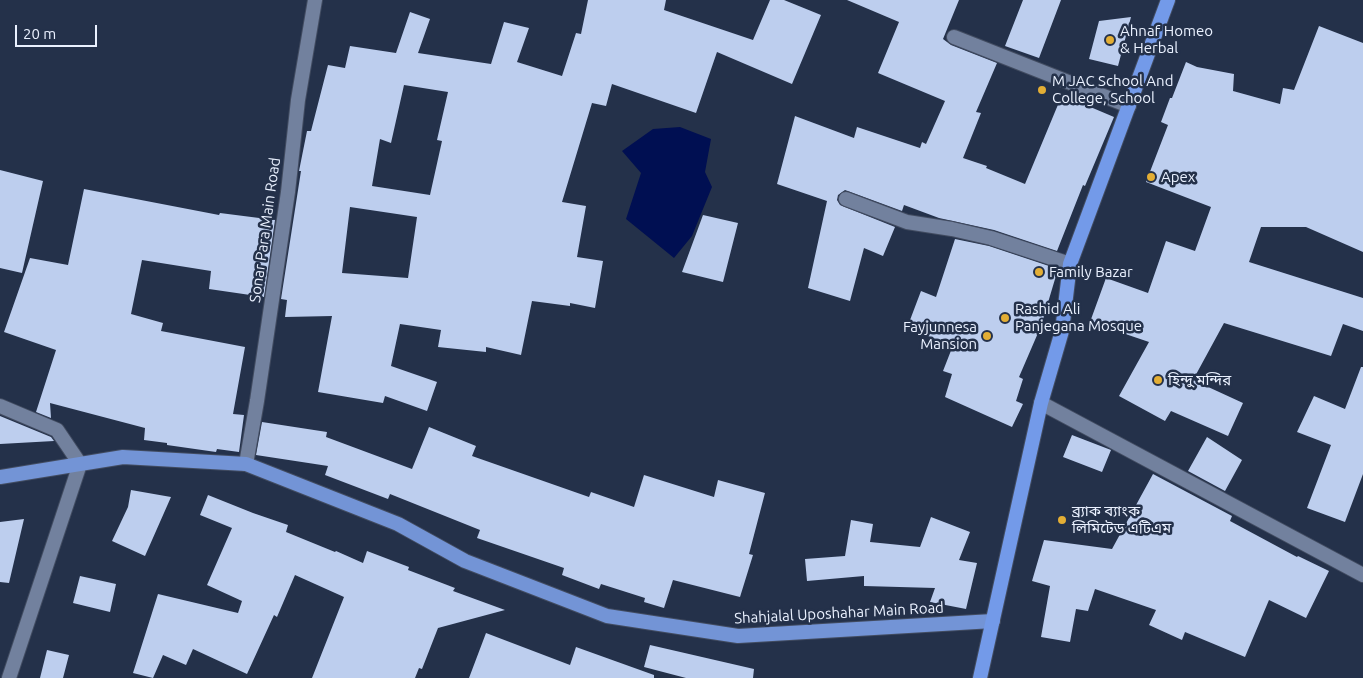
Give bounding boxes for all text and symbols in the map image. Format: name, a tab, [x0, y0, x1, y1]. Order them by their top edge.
scale bar	[18, 15, 100, 47]
place label: Ahnaf Homeo & Herbal	[1120, 22, 1213, 57]
text: 20 m	[23, 25, 56, 42]
marker: Ahnaf Homeo & Herbal	[1104, 34, 1116, 46]
place label: M JAC School And College, School	[1052, 72, 1173, 107]
marker: M JAC School And College, School	[1036, 84, 1048, 96]
street label: Sonar Para Main Road	[246, 156, 284, 304]
place label: Apex	[1161, 168, 1195, 186]
marker: Apex	[1145, 171, 1157, 183]
place label: Family Bazar	[1049, 263, 1133, 281]
marker: Family Bazar	[1033, 266, 1045, 278]
place label: Rashid Ali Panjegana Mosque	[1015, 300, 1142, 335]
marker: Rashid Ali Panjegana Mosque	[999, 312, 1011, 324]
place label: Fayjunnesa Mansion	[903, 318, 977, 353]
marker: Fayjunnesa Mansion	[981, 330, 993, 342]
place label: হিন্দু মন্দির	[1168, 371, 1231, 389]
marker: হিন্দু মন্দির	[1152, 374, 1164, 386]
place label: ব্র্যাক ব্যাংক লিমিটেড এটিএম	[1072, 502, 1171, 537]
marker: ব্র্যাক ব্যাংক লিমিটেড এটিএম	[1056, 514, 1068, 526]
street label: Shahjalal Uposhahar Main Road	[734, 599, 944, 627]

